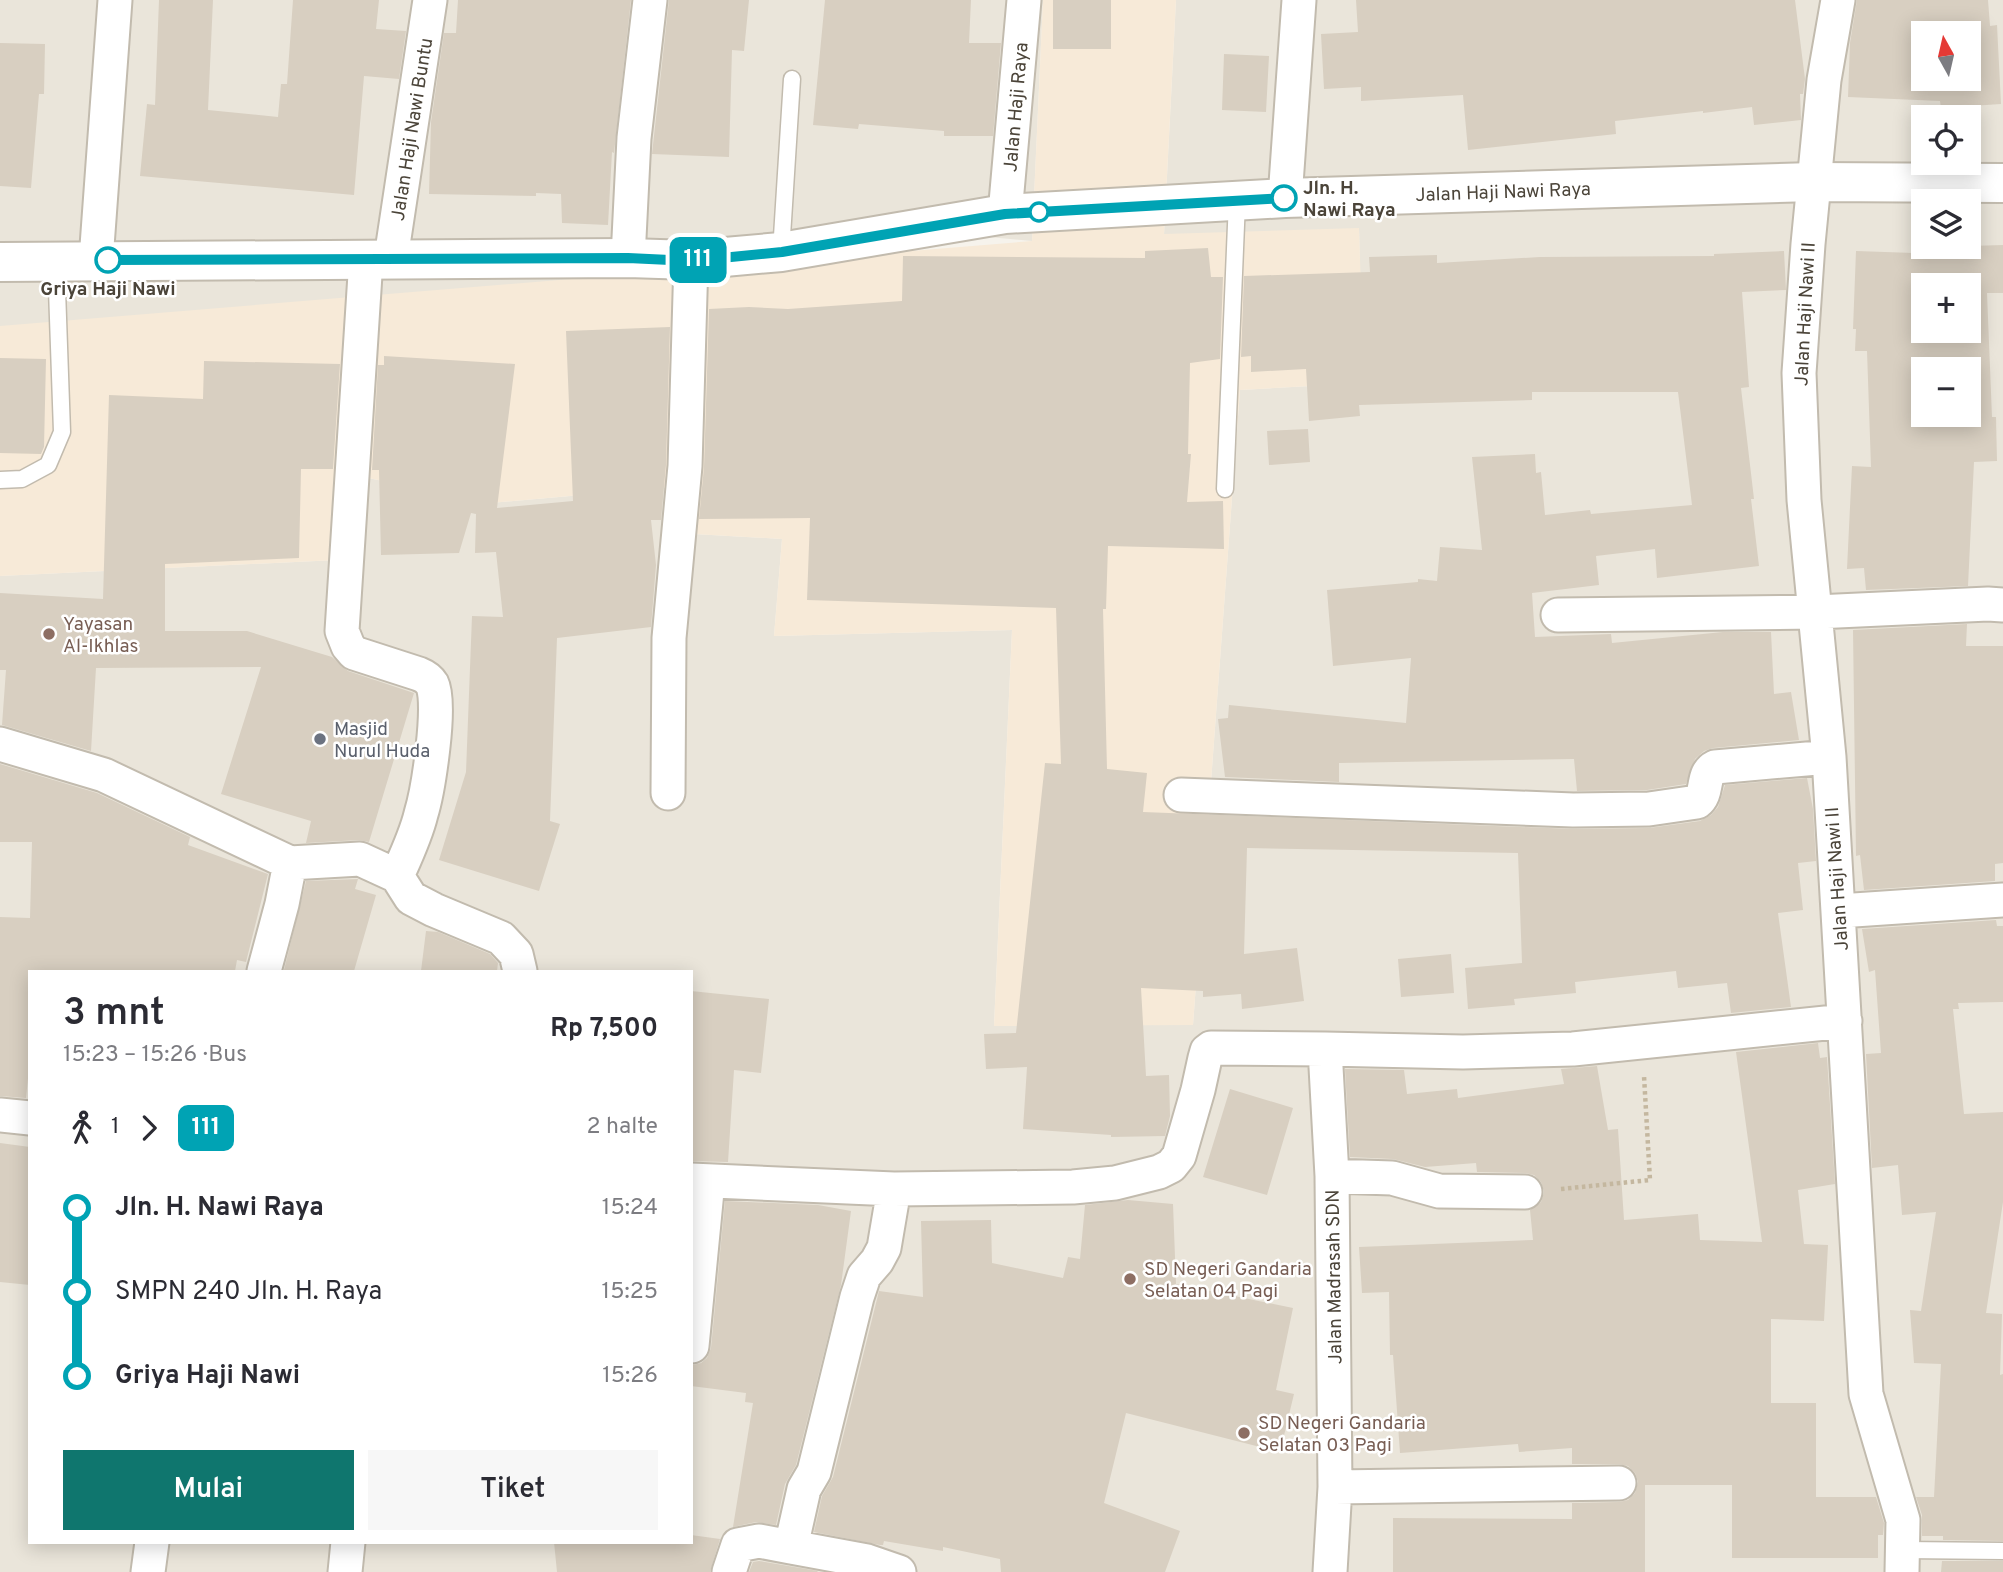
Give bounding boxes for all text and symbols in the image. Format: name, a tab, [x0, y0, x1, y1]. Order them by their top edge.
north arrow	[1911, 21, 1981, 91]
map controls	[1911, 21, 1981, 427]
street label: Jalan Haji Nawi Buntu	[387, 36, 439, 222]
street label: Jalan Haji Raya	[999, 41, 1035, 173]
button: locate	[1911, 105, 1981, 175]
place label: Jln. H. Nawi Raya	[1303, 177, 1396, 223]
street label: Jalan Haji Nawi Raya	[1415, 178, 1591, 208]
marker: Jln. H. Nawi Raya	[1271, 185, 1297, 211]
button: layers	[1911, 189, 1981, 259]
unlabelled marker	[1029, 202, 1049, 222]
line badge: 111	[658, 237, 738, 283]
street label: Jalan Haji Nawi II	[1790, 241, 1822, 387]
text: 111	[684, 245, 712, 275]
marker: Griya Haji Nawi	[95, 247, 121, 273]
button: +	[1911, 273, 1981, 343]
place label: Griya Haji Nawi	[40, 278, 176, 302]
button: −	[1911, 357, 1981, 427]
place label: Yayasan Al-Ikhlas	[63, 613, 138, 659]
marker: Yayasan Al-Ikhlas	[41, 626, 57, 642]
place label: Masjid Nurul Huda	[334, 718, 430, 764]
marker: Masjid Nurul Huda	[312, 731, 328, 747]
street label: Jalan Haji Nawi II	[1821, 806, 1855, 952]
text: 3 mnt	[63, 990, 165, 1039]
text: Rp 7,500	[550, 1013, 658, 1046]
text: 15:23 – 15:26 · Bus	[63, 1041, 247, 1070]
icon: walk	[63, 1109, 101, 1147]
icon: forward	[130, 1109, 168, 1147]
text: 1	[111, 1113, 120, 1142]
text: 111	[192, 1113, 220, 1143]
text: 2 halte	[586, 1113, 658, 1142]
street label: Jalan Madrasah SDN	[1321, 1189, 1349, 1365]
text: Jln. H. Nawi Raya	[115, 1192, 324, 1225]
text: 15:24	[602, 1194, 658, 1223]
place label: SD Negeri Gandaria Selatan 04 Pagi	[1144, 1258, 1312, 1304]
marker: SD Negeri Gandaria Selatan 04 Pagi	[1122, 1271, 1138, 1287]
text: SMPN 240 Jln. H. Raya	[115, 1276, 382, 1309]
text: 15:25	[602, 1278, 658, 1307]
text: Griya Haji Nawi	[115, 1360, 300, 1393]
text: 15:26	[602, 1362, 658, 1391]
place label: SD Negeri Gandaria Selatan 03 Pagi	[1258, 1412, 1426, 1458]
marker: SD Negeri Gandaria Selatan 03 Pagi	[1236, 1425, 1252, 1441]
button: Mulai	[63, 1450, 354, 1530]
button: Tiket	[368, 1450, 658, 1530]

